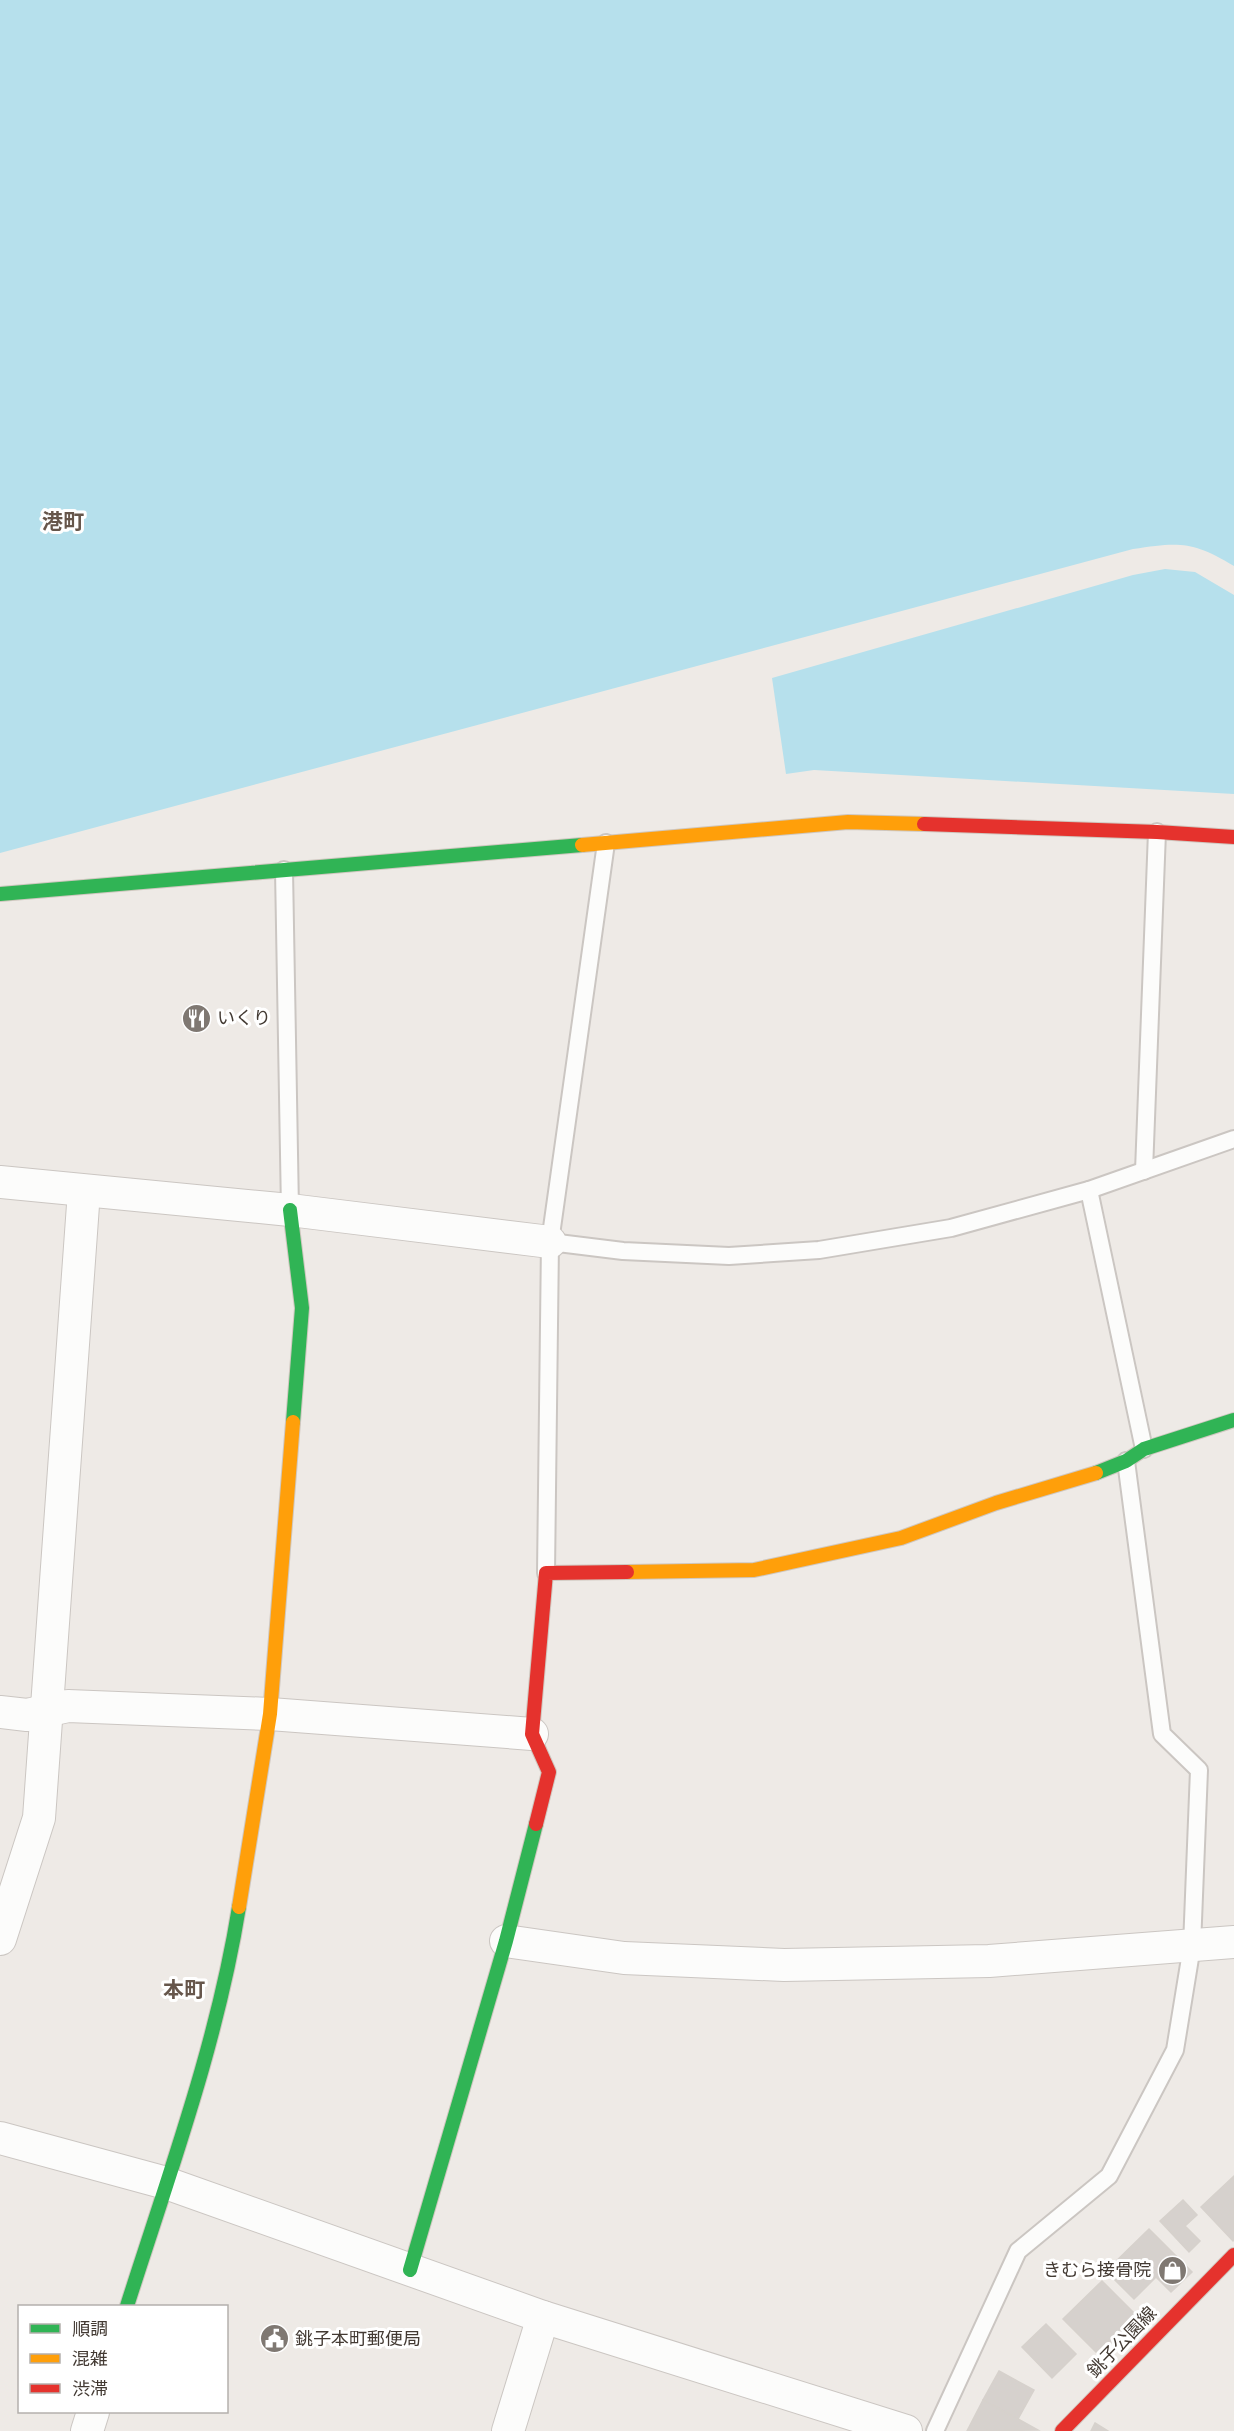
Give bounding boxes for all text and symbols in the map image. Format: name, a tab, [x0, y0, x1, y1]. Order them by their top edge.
district label: 港町	[42, 509, 84, 533]
restaurant icon: いくり	[180, 1002, 212, 1034]
place label: いくり	[217, 1007, 271, 1027]
district label: 本町	[163, 1977, 205, 2001]
shop icon: きむら接骨院	[1156, 2254, 1188, 2286]
place label: きむら接骨院	[1043, 2259, 1151, 2279]
street label: 銚子公園線	[1083, 2302, 1160, 2381]
legend	[18, 2305, 228, 2413]
text: 順調	[72, 2318, 108, 2338]
public building icon: 銚子本町郵便局	[258, 2323, 290, 2355]
place label: 銚子本町郵便局	[295, 2328, 421, 2348]
text: 混雑	[72, 2348, 108, 2368]
text: 渋滞	[72, 2378, 108, 2398]

